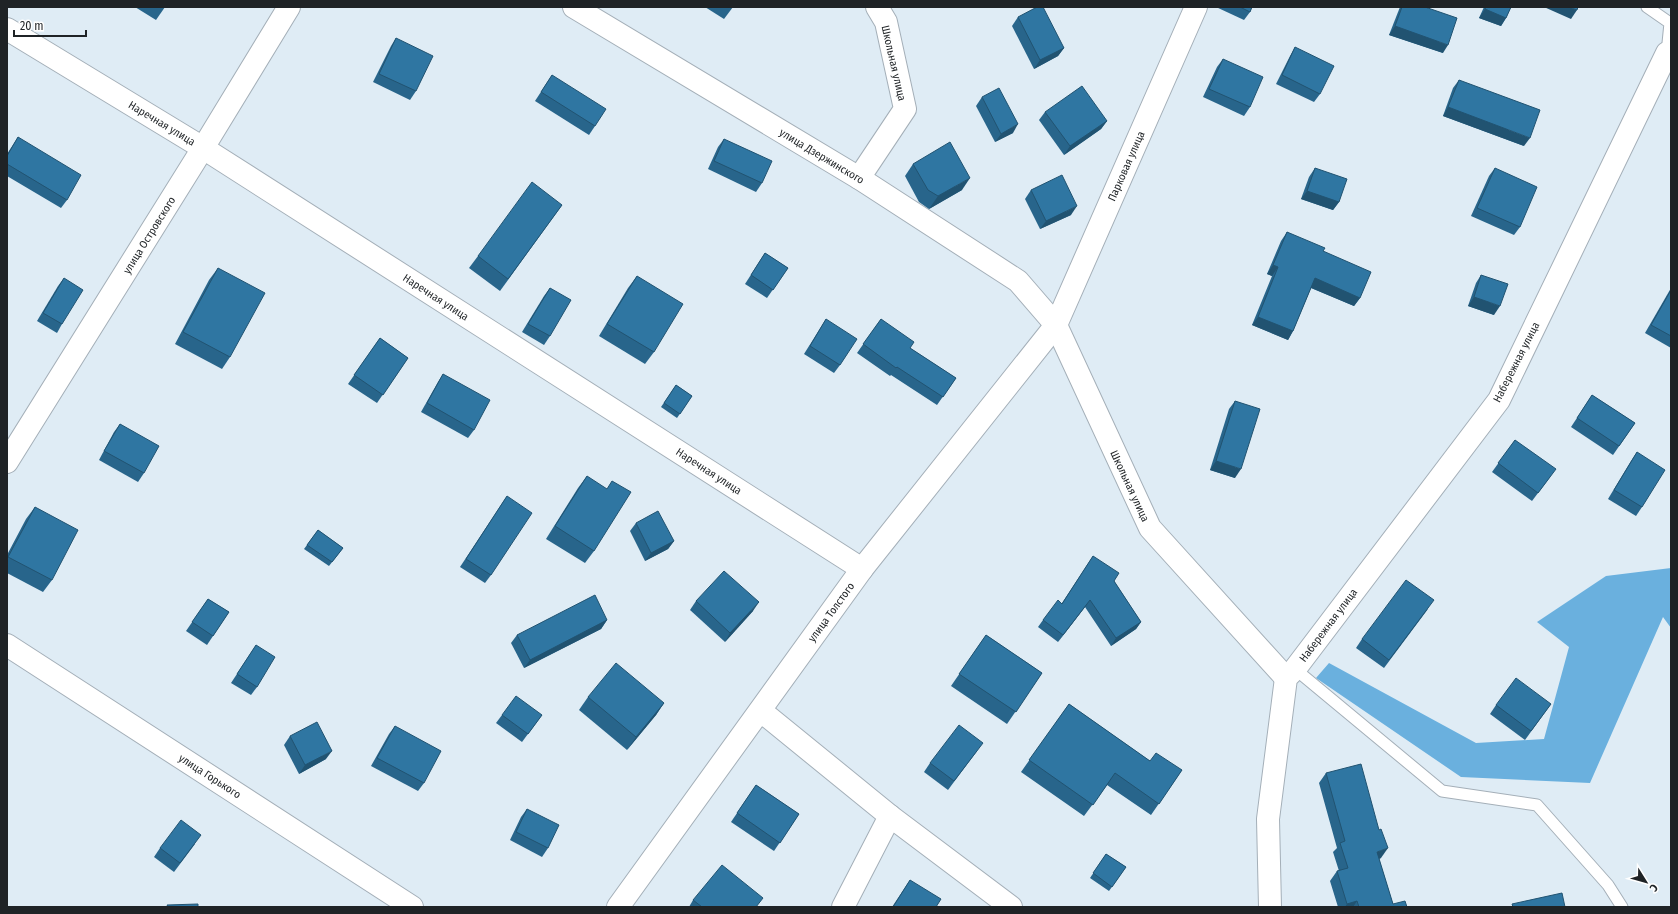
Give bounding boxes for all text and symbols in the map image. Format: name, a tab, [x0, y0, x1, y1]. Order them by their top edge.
scale bar	[14, 12, 86, 38]
text: 20 m	[20, 19, 44, 33]
street label: Школьная улица	[878, 24, 909, 102]
street label: Наречная улица	[126, 98, 198, 148]
street label: улица Дзержинского	[777, 126, 867, 187]
street label: Парковая улица	[1105, 129, 1148, 203]
street label: улица Островского	[120, 194, 179, 276]
street label: Наречная улица	[400, 271, 471, 323]
street label: Набережная улица	[1491, 320, 1542, 405]
street label: Наречная улица	[673, 445, 744, 497]
street label: Школьная улица	[1107, 448, 1152, 524]
street label: улица Толстого	[805, 580, 857, 645]
street label: Набережная улица	[1297, 586, 1360, 664]
street label: улица Горького	[176, 752, 243, 801]
north arrow	[1626, 862, 1666, 902]
text: С	[1647, 882, 1661, 894]

